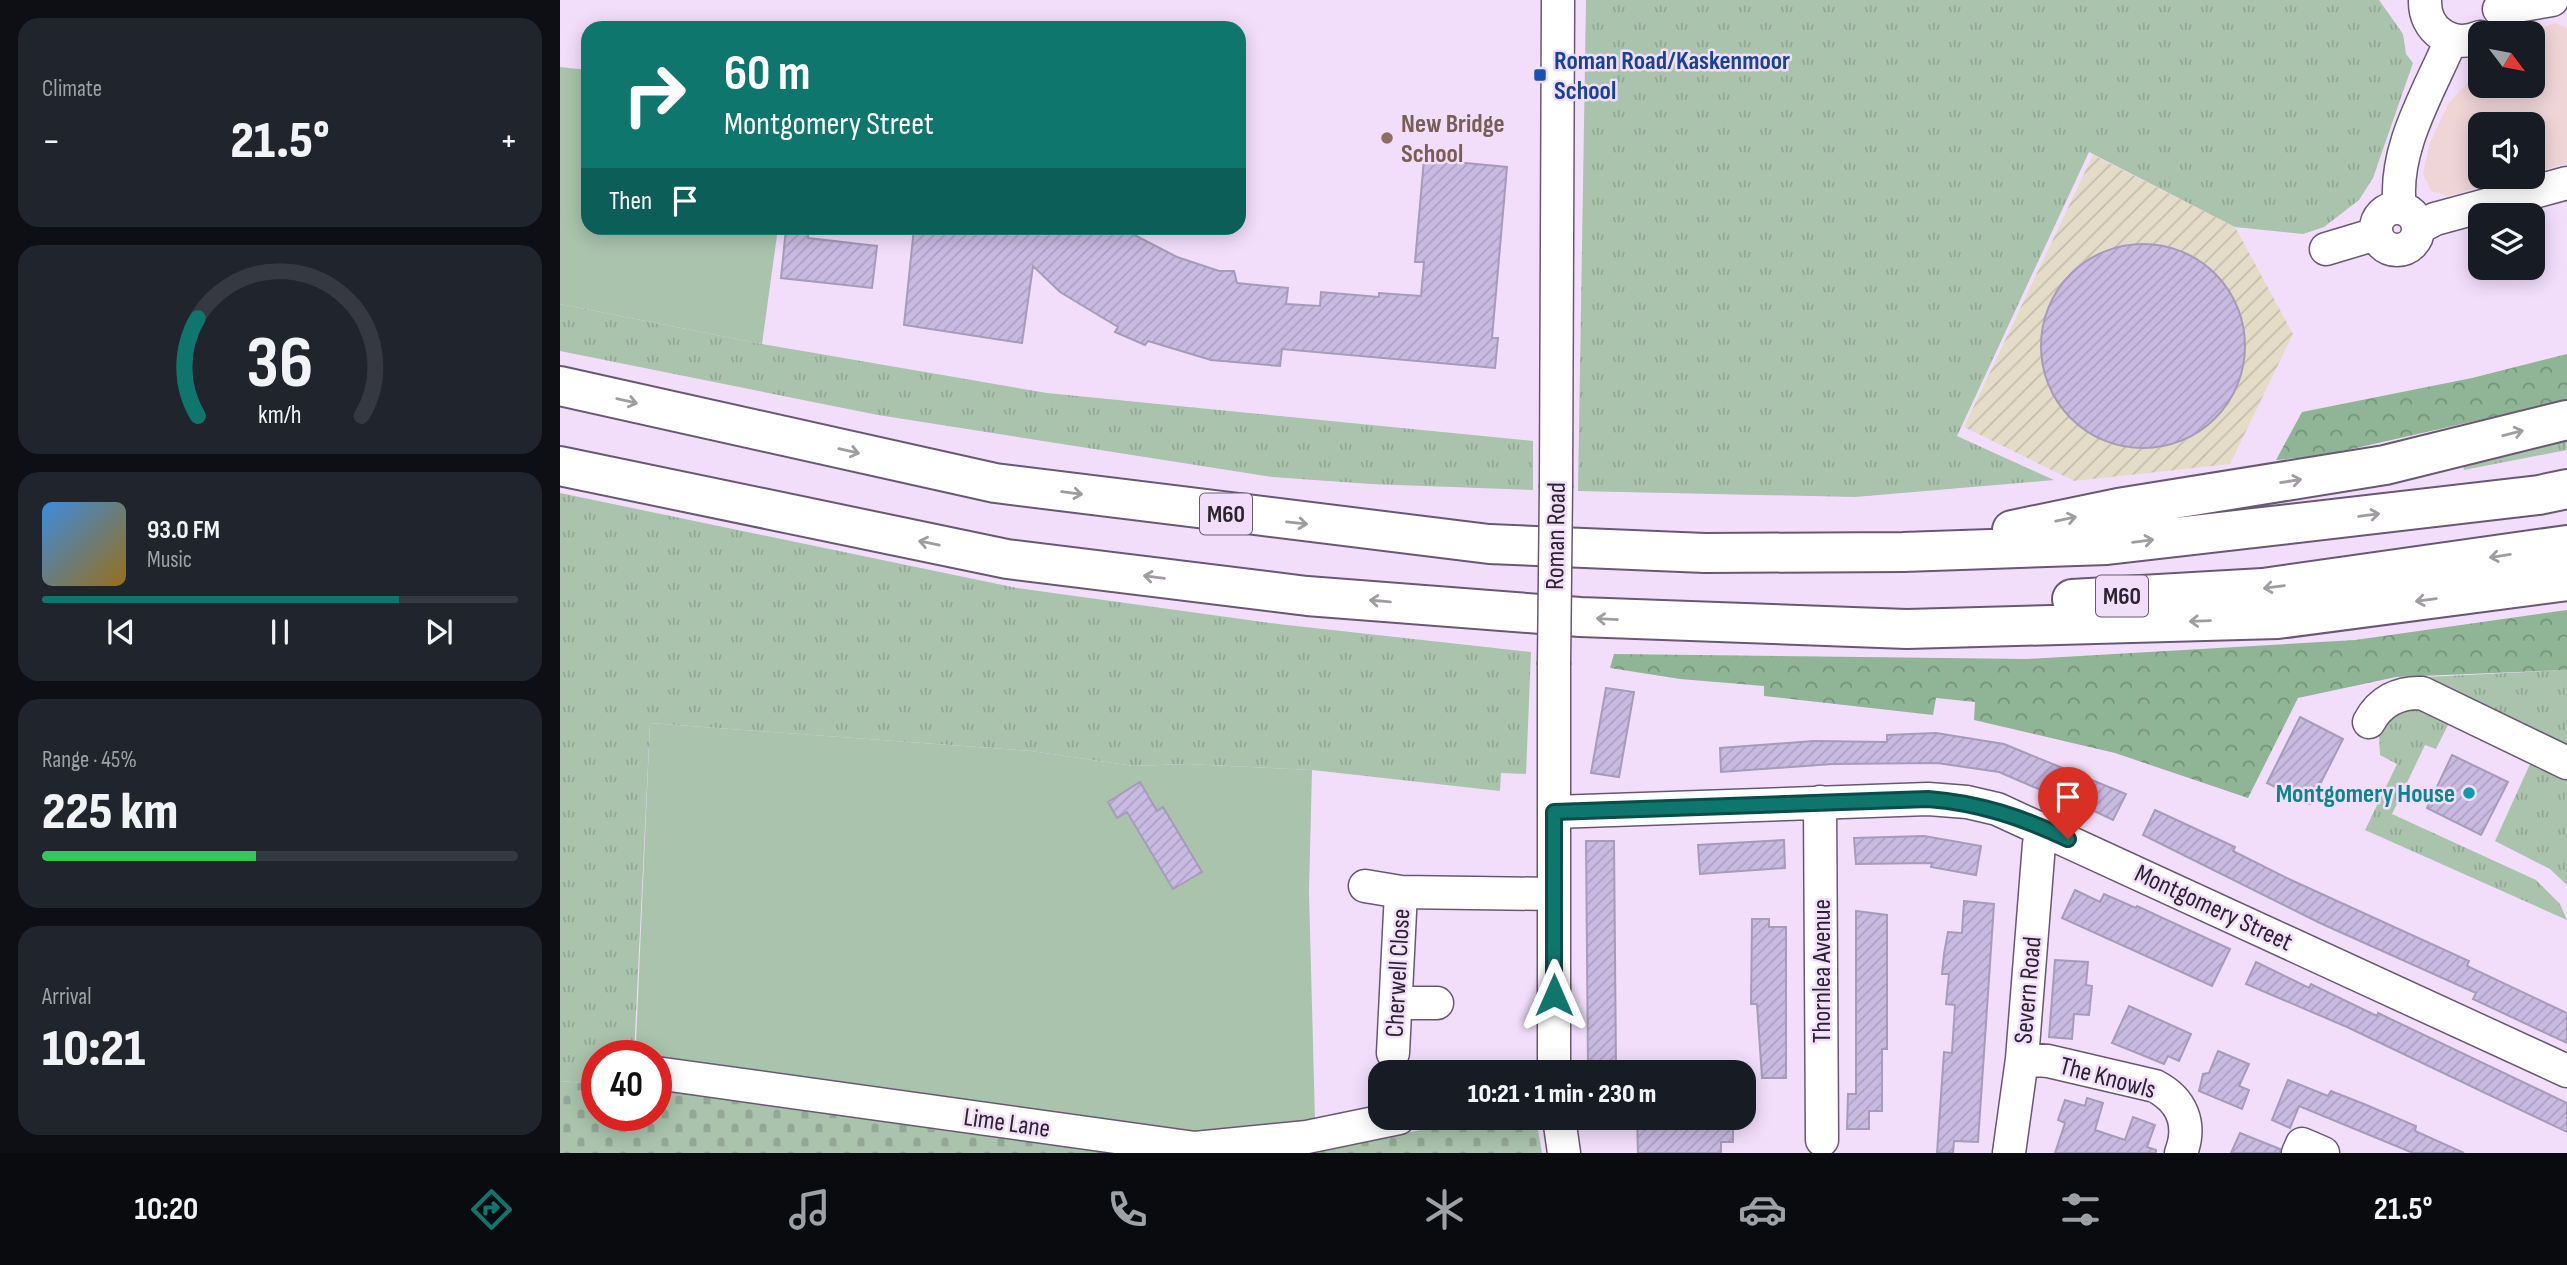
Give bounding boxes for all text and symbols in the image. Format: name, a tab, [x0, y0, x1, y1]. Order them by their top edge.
north arrow	[2468, 21, 2544, 98]
map controls	[2468, 21, 2545, 280]
text: 60 m	[724, 45, 811, 104]
place label: Roman Road/Kaskenmoor School	[1554, 46, 1790, 107]
icon: right	[609, 49, 700, 140]
marker: Roman Road/Kaskenmoor School	[1532, 67, 1548, 83]
text: Climate	[42, 75, 102, 103]
text: Montgomery Street	[724, 105, 934, 144]
place label: New Bridge School	[1401, 109, 1505, 170]
text: 21.5°	[230, 110, 330, 173]
button: sound	[2468, 112, 2545, 189]
text: −	[42, 119, 61, 164]
text: +	[499, 119, 518, 164]
marker: New Bridge School	[1379, 130, 1395, 146]
icon: arrive	[666, 182, 704, 220]
text: Then	[609, 186, 652, 217]
button: layers	[2468, 203, 2545, 280]
text: 36	[247, 320, 313, 408]
one-way arrow	[615, 395, 638, 408]
text: km/h	[258, 399, 302, 430]
one-way arrow	[2501, 426, 2524, 439]
one-way arrow	[837, 444, 860, 458]
one-way arrow	[2279, 474, 2301, 487]
street label: Roman Road	[1540, 482, 1573, 590]
one-way arrow	[1060, 487, 1083, 500]
road number: M60	[1200, 494, 1252, 534]
one-way arrow	[2357, 508, 2380, 521]
one-way arrow	[2054, 512, 2077, 525]
text: 93.0 FM	[147, 515, 220, 546]
one-way arrow	[1286, 516, 1308, 529]
one-way arrow	[2131, 534, 2154, 547]
one-way arrow	[918, 535, 941, 549]
text: Music	[147, 546, 192, 574]
one-way arrow	[2489, 550, 2512, 563]
one-way arrow	[1143, 570, 1166, 583]
road number: M60	[2096, 576, 2148, 616]
one-way arrow	[2263, 580, 2286, 593]
one-way arrow	[2416, 593, 2438, 606]
one-way arrow	[1369, 594, 1392, 607]
one-way arrow	[1596, 612, 1619, 625]
icon: previous	[102, 613, 140, 651]
icon: pause	[261, 613, 299, 651]
icon: next	[420, 613, 458, 651]
one-way arrow	[2189, 615, 2212, 628]
text: Range · 45%	[42, 746, 137, 774]
pin	[2038, 767, 2098, 839]
icon: arrive	[2049, 778, 2087, 816]
place label: Montgomery House	[2276, 779, 2455, 810]
text: 225 km	[42, 781, 178, 844]
marker: Montgomery House	[2461, 785, 2477, 801]
street label: Montgomery Street	[2130, 858, 2297, 958]
street label: Thornlea Avenue	[1807, 899, 1838, 1043]
street label: Cherwell Close	[1380, 908, 1417, 1038]
street label: Severn Road	[2008, 935, 2049, 1045]
position arrow	[1517, 958, 1591, 1032]
text: Arrival	[42, 983, 91, 1011]
text: 10:21	[42, 1018, 145, 1081]
speed limit sign: 40	[581, 1040, 672, 1131]
street label: The Knowls	[2056, 1051, 2159, 1106]
text: 10:21 · 1 min · 230 m	[1468, 1079, 1656, 1110]
street label: Lime Lane	[962, 1102, 1052, 1145]
icon: directions	[467, 1185, 516, 1234]
icon: music	[785, 1185, 834, 1234]
icon: phone	[1103, 1185, 1152, 1234]
icon: climate	[1420, 1185, 1469, 1234]
icon: car	[1738, 1185, 1787, 1234]
icon: filters	[2056, 1185, 2105, 1234]
text: 10:20	[134, 1190, 198, 1229]
text: 21.5°	[2374, 1190, 2433, 1229]

